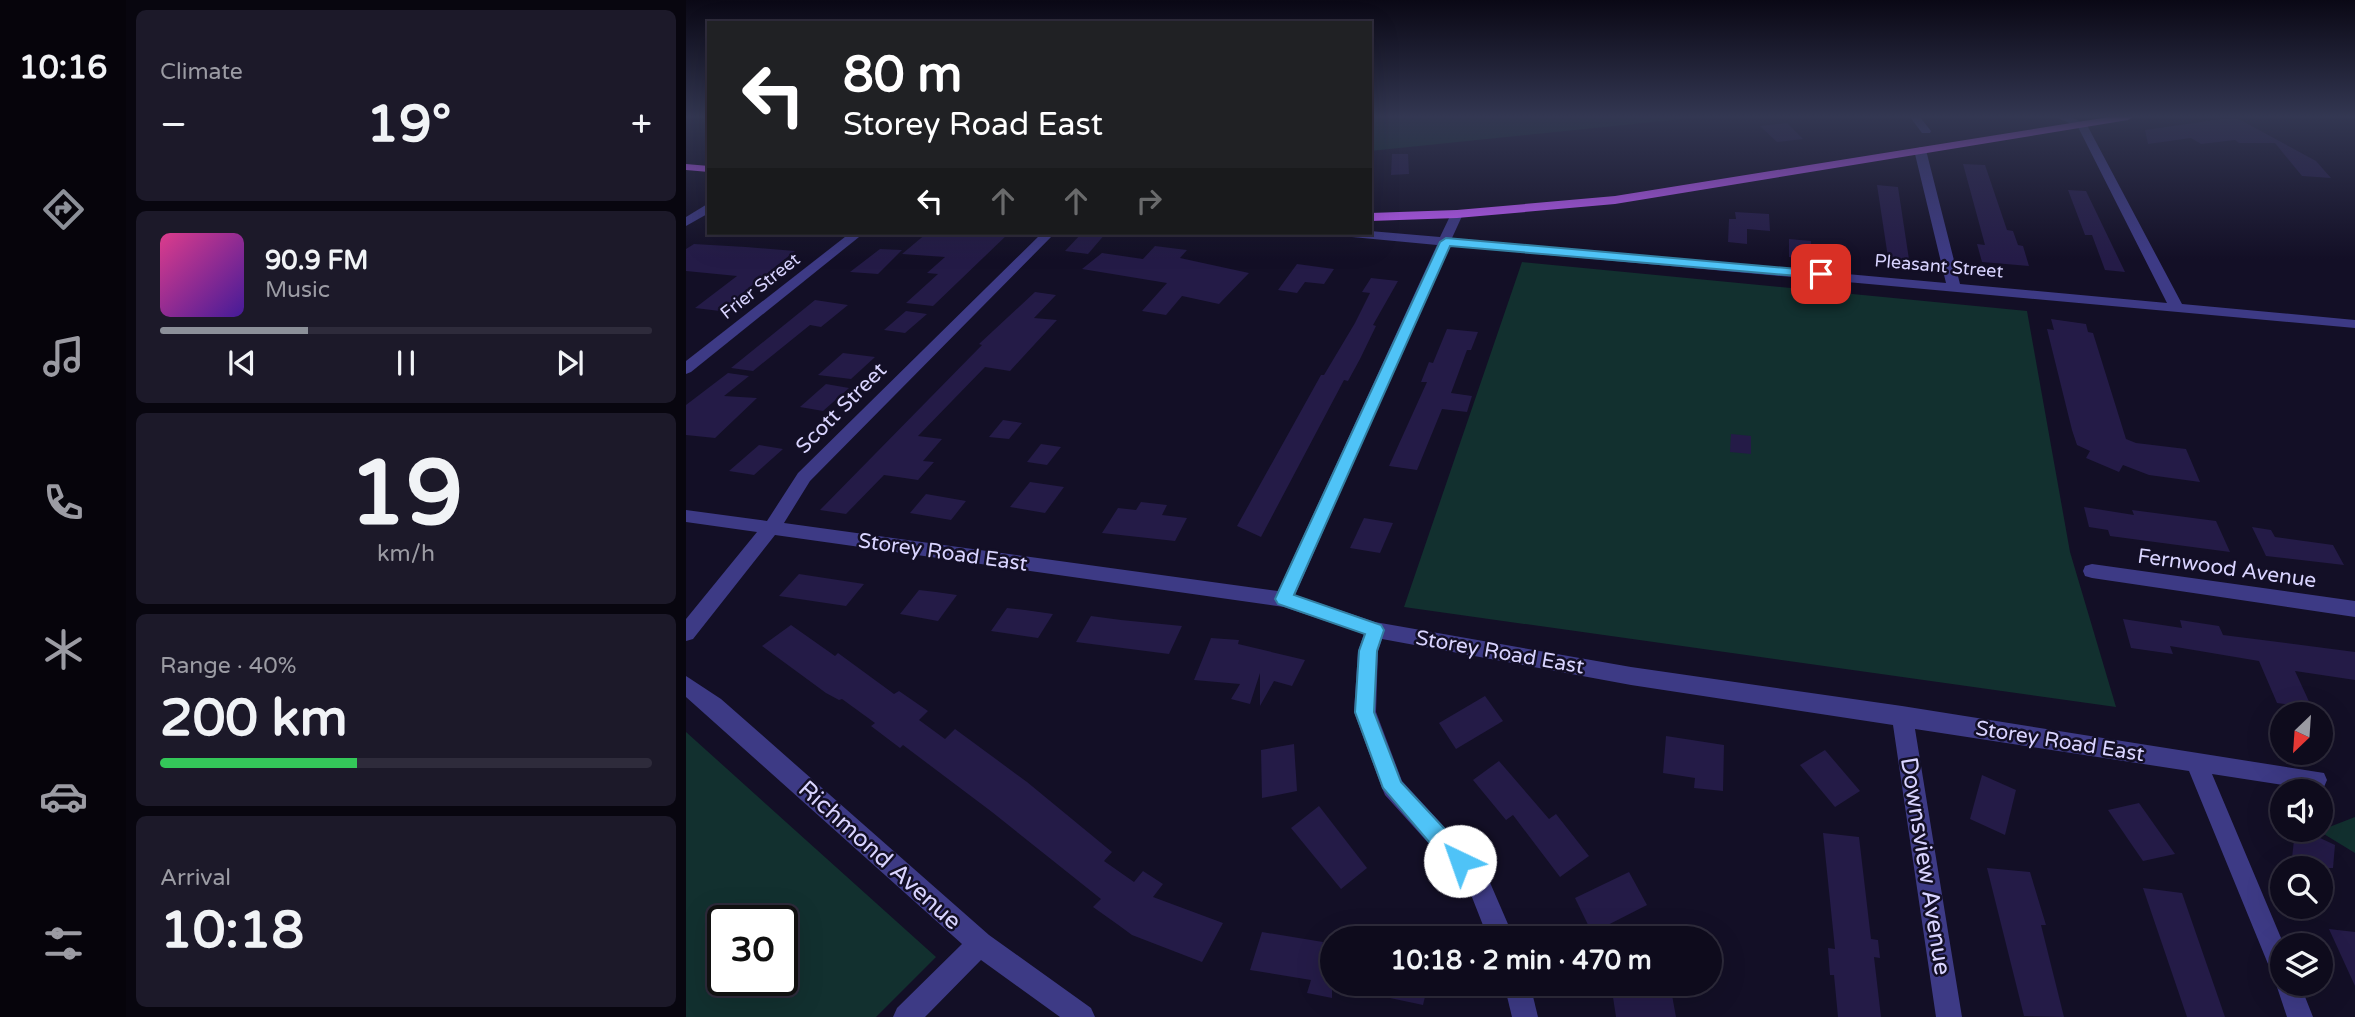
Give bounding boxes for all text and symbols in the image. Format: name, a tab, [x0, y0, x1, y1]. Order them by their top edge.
text: 80 m	[843, 46, 962, 105]
text: 10:16	[19, 49, 107, 87]
icon: left	[728, 49, 819, 140]
text: Climate	[160, 58, 243, 86]
text: 19°	[366, 93, 451, 156]
text: −	[160, 102, 187, 148]
text: +	[631, 102, 652, 148]
text: Storey Road East	[843, 106, 1103, 144]
icon: left	[911, 182, 949, 220]
icon: ahead	[984, 182, 1022, 220]
icon: ahead	[1057, 182, 1095, 220]
icon: right	[1130, 182, 1168, 220]
icon: directions	[39, 185, 88, 234]
pin	[1791, 244, 1851, 304]
text: 90.9 FM	[265, 245, 368, 276]
street label: Frier Street	[716, 248, 804, 324]
street label: Pleasant Street	[1874, 249, 2004, 283]
icon: arrive	[1802, 255, 1840, 293]
text: Music	[265, 276, 330, 304]
icon: music	[39, 332, 88, 381]
icon: previous	[223, 344, 261, 382]
icon: pause	[387, 344, 425, 382]
icon: next	[551, 344, 589, 382]
street label: Scott Street	[791, 358, 892, 459]
text: 19	[349, 439, 463, 549]
icon: phone	[39, 478, 88, 527]
street label: Storey Road East	[857, 528, 1029, 577]
text: km/h	[377, 540, 435, 568]
street label: Fernwood Avenue	[2136, 544, 2318, 593]
icon: climate	[39, 625, 88, 674]
street label: Storey Road East	[1414, 625, 1586, 680]
text: Range · 40%	[160, 652, 296, 680]
text: 200 km	[160, 687, 348, 750]
north arrow	[2270, 702, 2333, 765]
map controls	[2270, 702, 2333, 996]
street label: Storey Road East	[1974, 716, 2146, 767]
street label: Downsview Avenue	[1894, 755, 1957, 977]
icon: car	[39, 772, 88, 821]
street label: Richmond Avenue	[792, 775, 967, 936]
button: sound	[2270, 779, 2333, 842]
position arrow	[1423, 824, 1497, 898]
button: search	[2270, 856, 2333, 919]
text: Arrival	[160, 864, 231, 892]
text: 10:18	[160, 899, 304, 962]
speed limit sign: 30	[707, 905, 798, 996]
icon: filters	[39, 919, 88, 968]
button: layers	[2270, 933, 2333, 996]
text: 10:18 · 2 min · 470 m	[1390, 945, 1652, 976]

